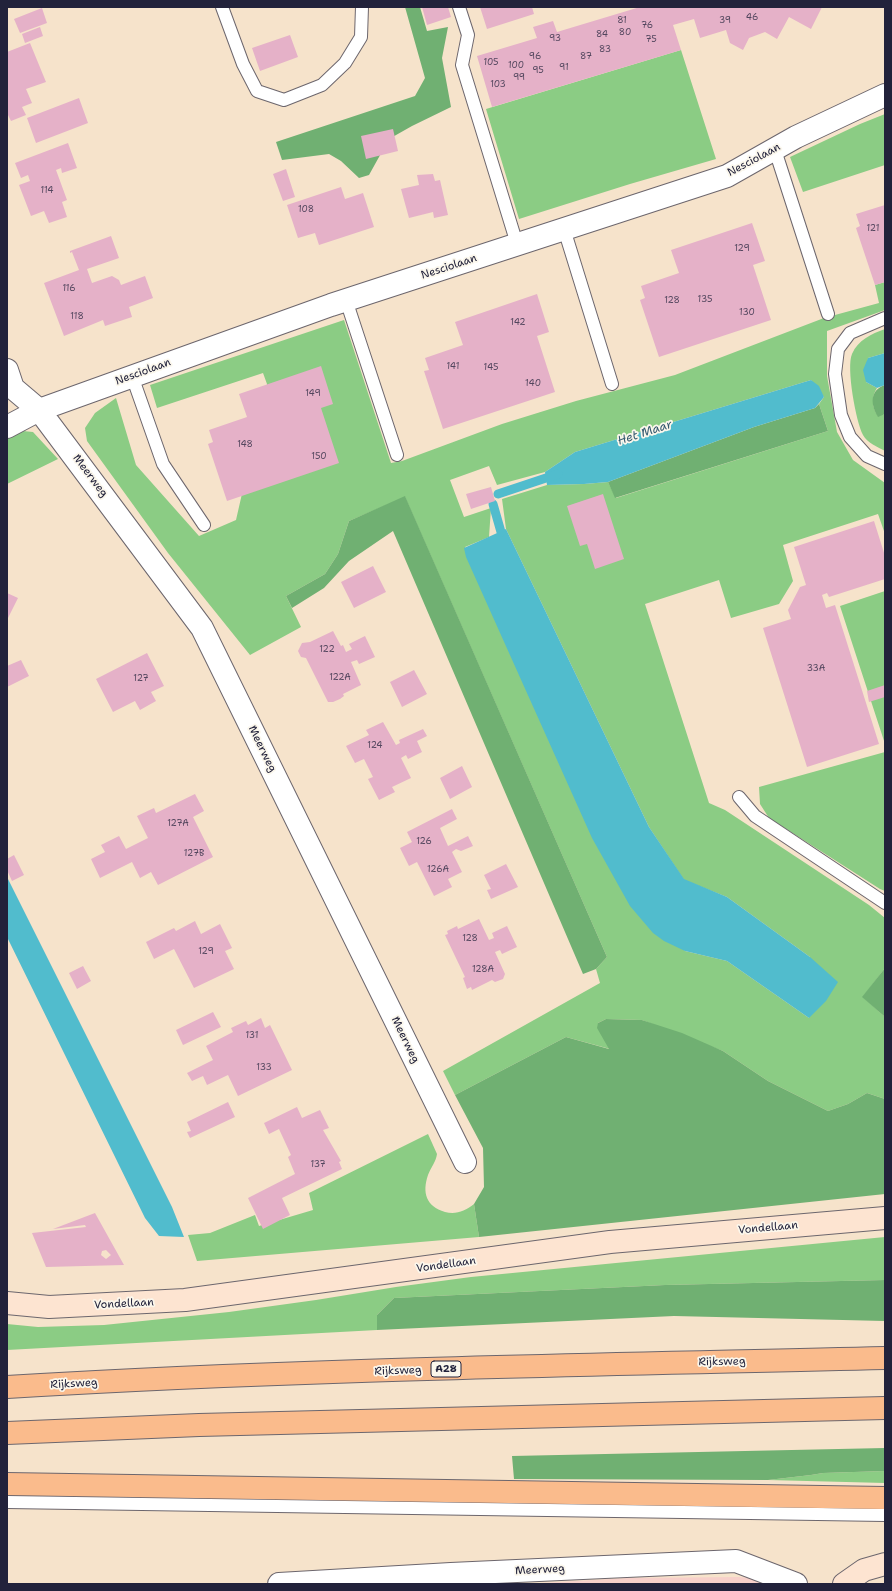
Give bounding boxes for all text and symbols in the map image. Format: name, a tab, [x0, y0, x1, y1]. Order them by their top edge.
house number: 46	[746, 13, 758, 23]
house number: 81	[617, 16, 627, 26]
house number: 39	[719, 16, 731, 26]
house number: 76	[641, 21, 653, 31]
house number: 80	[619, 28, 631, 38]
house number: 84	[596, 30, 608, 40]
house number: 93	[549, 34, 561, 44]
house number: 75	[645, 35, 657, 45]
house number: 83	[599, 45, 611, 55]
house number: 96	[529, 52, 541, 62]
house number: 87	[580, 52, 592, 62]
house number: 105	[483, 58, 499, 68]
house number: 100	[508, 61, 524, 71]
house number: 91	[559, 63, 569, 73]
house number: 95	[532, 66, 544, 76]
house number: 99	[513, 73, 525, 83]
house number: 103	[490, 80, 506, 90]
street label: Nesciolaan	[725, 141, 783, 179]
house number: 114	[40, 186, 54, 196]
house number: 108	[298, 205, 314, 215]
house number: 121	[867, 224, 879, 234]
house number: 129	[734, 244, 750, 254]
street label: Nesciolaan	[419, 252, 479, 282]
house number: 116	[62, 284, 76, 294]
house number: 135	[698, 295, 712, 305]
house number: 128	[664, 296, 680, 306]
house number: 130	[739, 308, 755, 318]
house number: 118	[70, 312, 84, 322]
house number: 142	[510, 318, 526, 328]
street label: Nesciolaan	[113, 356, 173, 388]
house number: 141	[447, 362, 459, 372]
house number: 145	[484, 363, 498, 373]
house number: 140	[525, 379, 541, 389]
house number: 149	[305, 389, 321, 399]
water label: Het Maar	[616, 417, 674, 449]
house number: 148	[237, 440, 253, 450]
street label: Meerweg	[70, 452, 110, 500]
house number: 150	[311, 452, 327, 462]
house number: 122	[319, 645, 335, 655]
house number: 33A	[807, 664, 825, 674]
house number: 122A	[329, 673, 351, 683]
house number: 127	[133, 674, 149, 684]
street label: Meerweg	[245, 724, 279, 774]
house number: 124	[367, 741, 383, 751]
house number: 127A	[167, 819, 189, 829]
house number: 126	[416, 837, 432, 847]
house number: 127B	[184, 849, 204, 859]
house number: 126A	[427, 865, 449, 875]
house number: 128	[462, 934, 478, 944]
house number: 129	[198, 947, 214, 957]
house number: 128A	[472, 965, 494, 975]
street label: Meerweg	[388, 1015, 422, 1065]
house number: 131	[246, 1031, 258, 1041]
house number: 133	[256, 1063, 272, 1073]
house number: 137	[310, 1160, 326, 1170]
street label: Vondellaan	[738, 1219, 798, 1237]
street label: Vondellaan	[415, 1254, 477, 1276]
street label: Vondellaan	[94, 1296, 154, 1312]
street label: Rijksweg	[698, 1355, 746, 1369]
road number: A28	[431, 1361, 461, 1377]
street label: Rijksweg	[374, 1364, 422, 1378]
street label: Rijksweg	[50, 1376, 98, 1392]
street label: Meerweg	[515, 1562, 565, 1578]

